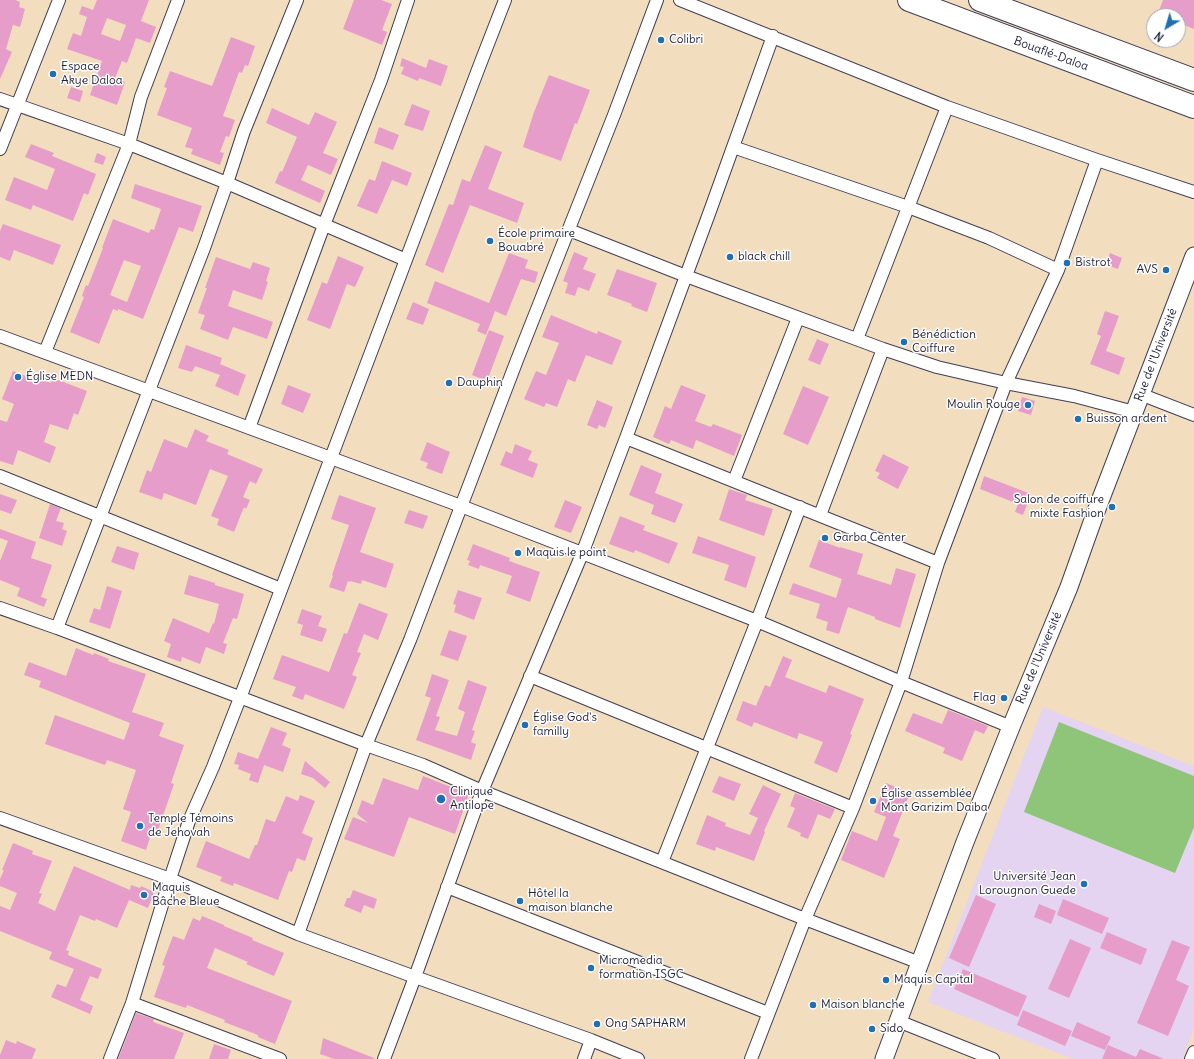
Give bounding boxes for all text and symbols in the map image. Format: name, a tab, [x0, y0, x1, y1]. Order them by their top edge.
north arrow	[1146, 8, 1186, 48]
text: N	[1152, 29, 1167, 45]
place label: Colibri	[669, 33, 703, 47]
street label: Bouaflé-Daloa	[1012, 34, 1090, 74]
marker: Colibri	[656, 35, 666, 45]
place label: Espace Akye Daloa	[61, 60, 123, 88]
marker: Espace Akye Daloa	[48, 69, 58, 79]
place label: École primaire Bouabré	[498, 227, 575, 255]
marker: École primaire Bouabré	[485, 236, 495, 246]
place label: black chill	[738, 250, 790, 264]
marker: black chill	[725, 252, 735, 262]
place label: Bistrot	[1075, 256, 1111, 270]
marker: Bistrot	[1062, 258, 1072, 268]
place label: AVS	[1136, 263, 1158, 277]
marker: AVS	[1161, 265, 1171, 275]
street label: Rue de l'Université	[1132, 306, 1180, 404]
place label: Bénédiction Coiffure	[912, 328, 976, 356]
marker: Bénédiction Coiffure	[899, 337, 909, 347]
place label: Église MEDN	[26, 370, 93, 384]
marker: Église MEDN	[13, 372, 23, 382]
place label: Dauphin	[457, 376, 503, 390]
marker: Dauphin	[444, 378, 454, 388]
place label: Moulin Rouge	[947, 398, 1020, 412]
marker: Moulin Rouge	[1023, 400, 1033, 410]
place label: Buisson ardent	[1086, 412, 1167, 426]
marker: Buisson ardent	[1073, 414, 1083, 424]
place label: Salon de coiffure mixte Fashion	[1014, 493, 1104, 521]
marker: Salon de coiffure mixte Fashion	[1107, 502, 1117, 512]
place label: Garba Center	[833, 531, 906, 545]
marker: Garba Center	[820, 533, 830, 543]
place label: Maquis le point	[526, 546, 606, 560]
marker: Maquis le point	[513, 548, 523, 558]
street label: Rue de l'Université	[1013, 610, 1065, 706]
place label: Flag	[973, 691, 996, 705]
marker: Flag	[999, 693, 1009, 703]
place label: Église God's familly	[533, 711, 597, 739]
marker: Église God's familly	[520, 720, 530, 730]
place label: Clinique Antilope	[450, 785, 494, 813]
place label: Église assemblée Mont Garizim Daiba	[881, 787, 988, 815]
marker: Clinique Antilope	[435, 793, 447, 805]
marker: Église assemblée Mont Garizim Daiba	[868, 796, 878, 806]
place label: Temple Témoins de Jehovah	[148, 812, 234, 840]
marker: Temple Témoins de Jehovah	[135, 821, 145, 831]
place label: Université Jean Lorougnon Guede	[979, 870, 1076, 898]
marker: Université Jean Lorougnon Guede	[1079, 879, 1089, 889]
place label: Maquis Bâche Bleue	[152, 881, 219, 909]
place label: Hôtel la maison blanche	[528, 887, 613, 915]
marker: Maquis Bâche Bleue	[139, 890, 149, 900]
marker: Hôtel la maison blanche	[515, 896, 525, 906]
place label: Micromedia formation ISGC	[599, 954, 684, 982]
marker: Micromedia formation ISGC	[586, 963, 596, 973]
place label: Maquis Capital	[894, 973, 973, 987]
marker: Maquis Capital	[881, 975, 891, 985]
place label: Maison blanche	[821, 998, 905, 1012]
marker: Maison blanche	[808, 1000, 818, 1010]
place label: Ong SAPHARM	[605, 1017, 686, 1031]
marker: Ong SAPHARM	[592, 1019, 602, 1029]
place label: Sido	[880, 1022, 903, 1036]
marker: Sido	[867, 1024, 877, 1034]

